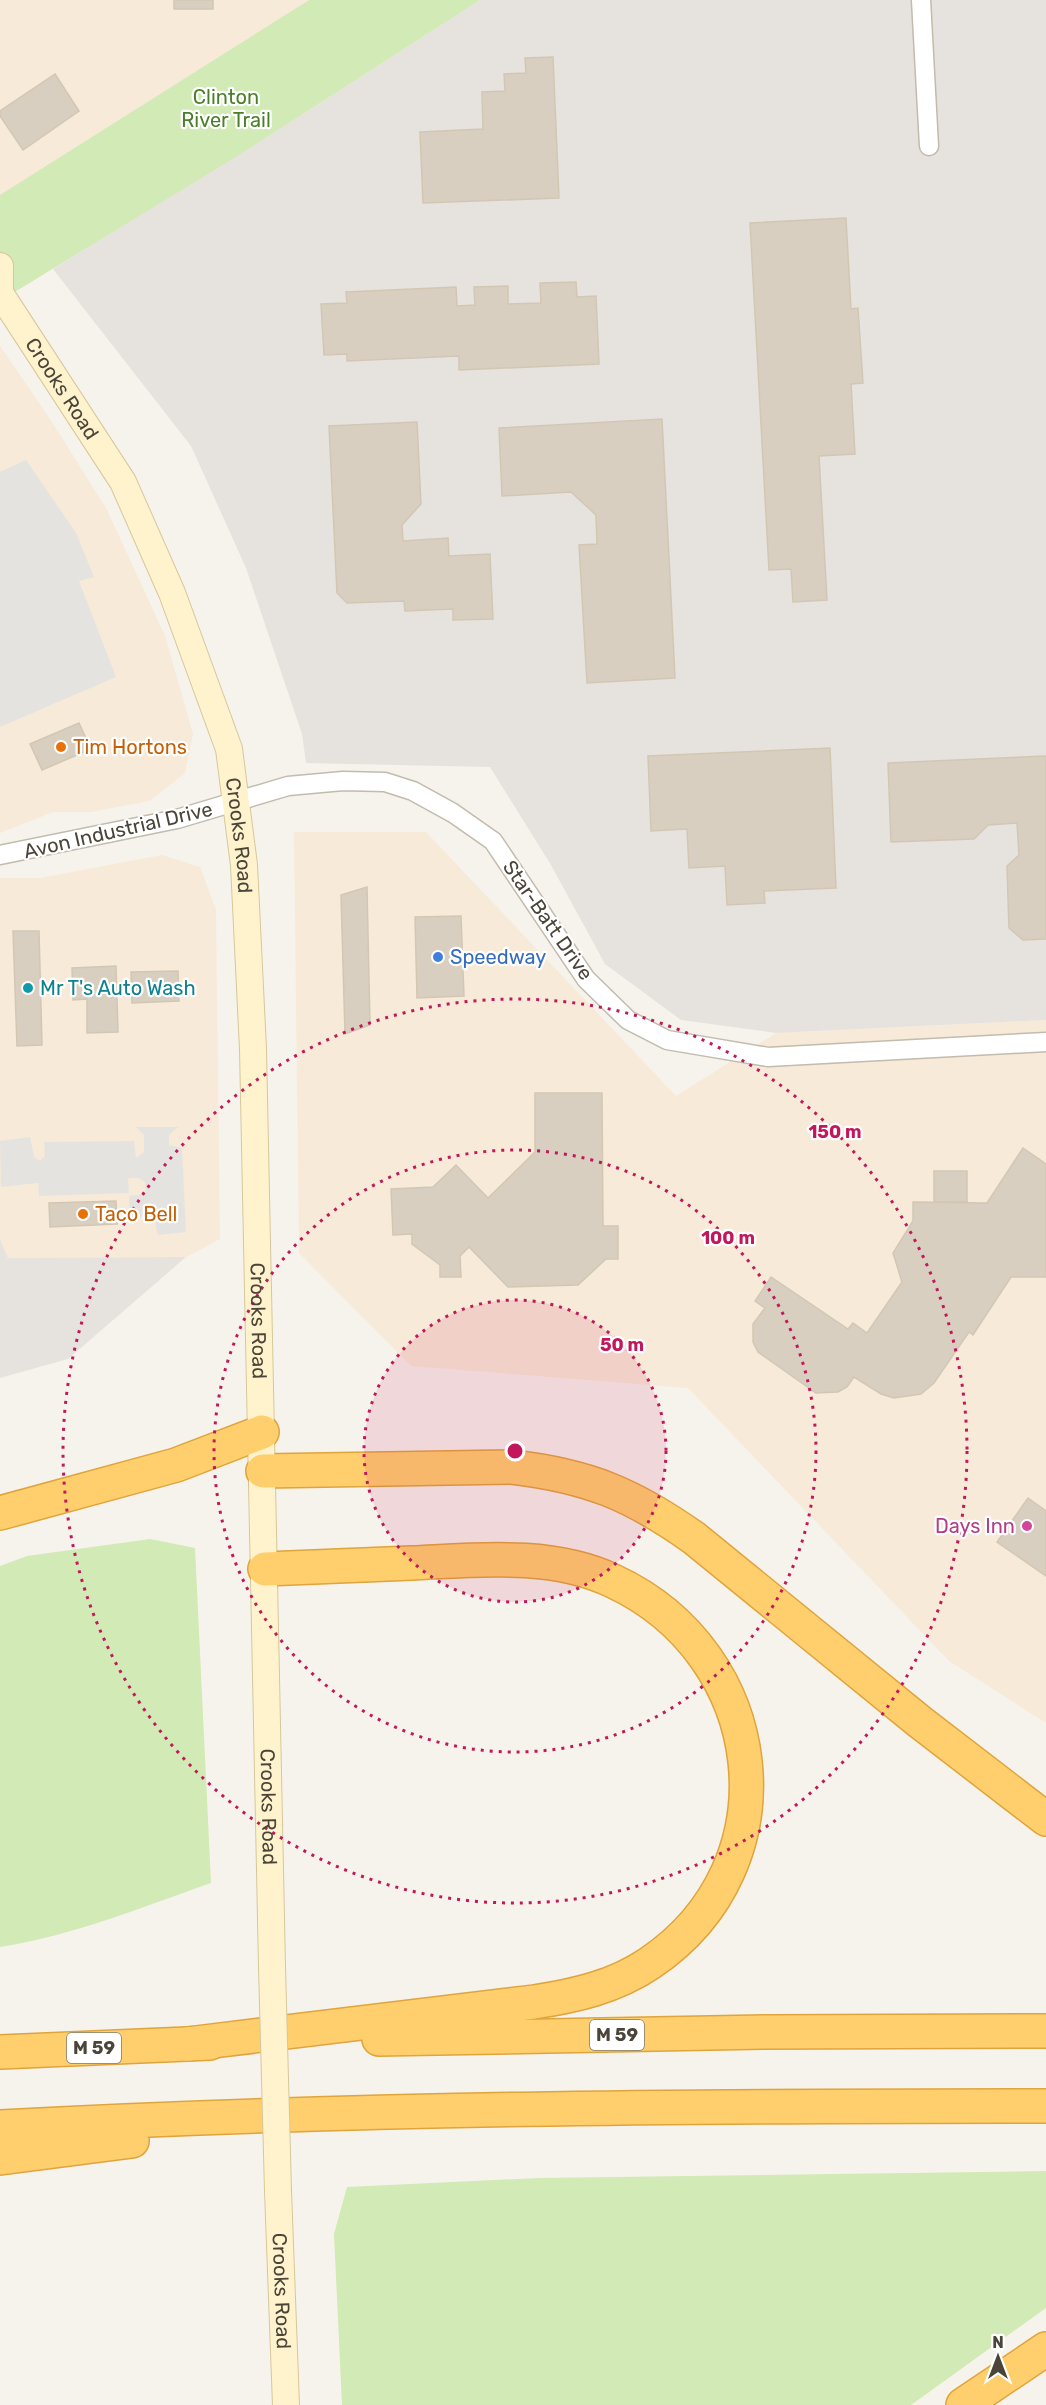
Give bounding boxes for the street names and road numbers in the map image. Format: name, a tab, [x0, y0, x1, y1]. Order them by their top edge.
street label: Crooks Road	[20, 333, 104, 444]
street label: Crooks Road	[221, 776, 257, 894]
street label: Avon Industrial Drive	[21, 797, 215, 863]
street label: Star-Batt Drive	[498, 856, 598, 984]
street label: Crooks Road	[245, 1262, 272, 1379]
street label: Crooks Road	[255, 1748, 282, 1865]
road number: M 59	[590, 2020, 644, 2050]
road number: M 59	[67, 2033, 121, 2063]
street label: Crooks Road	[268, 2232, 296, 2350]

